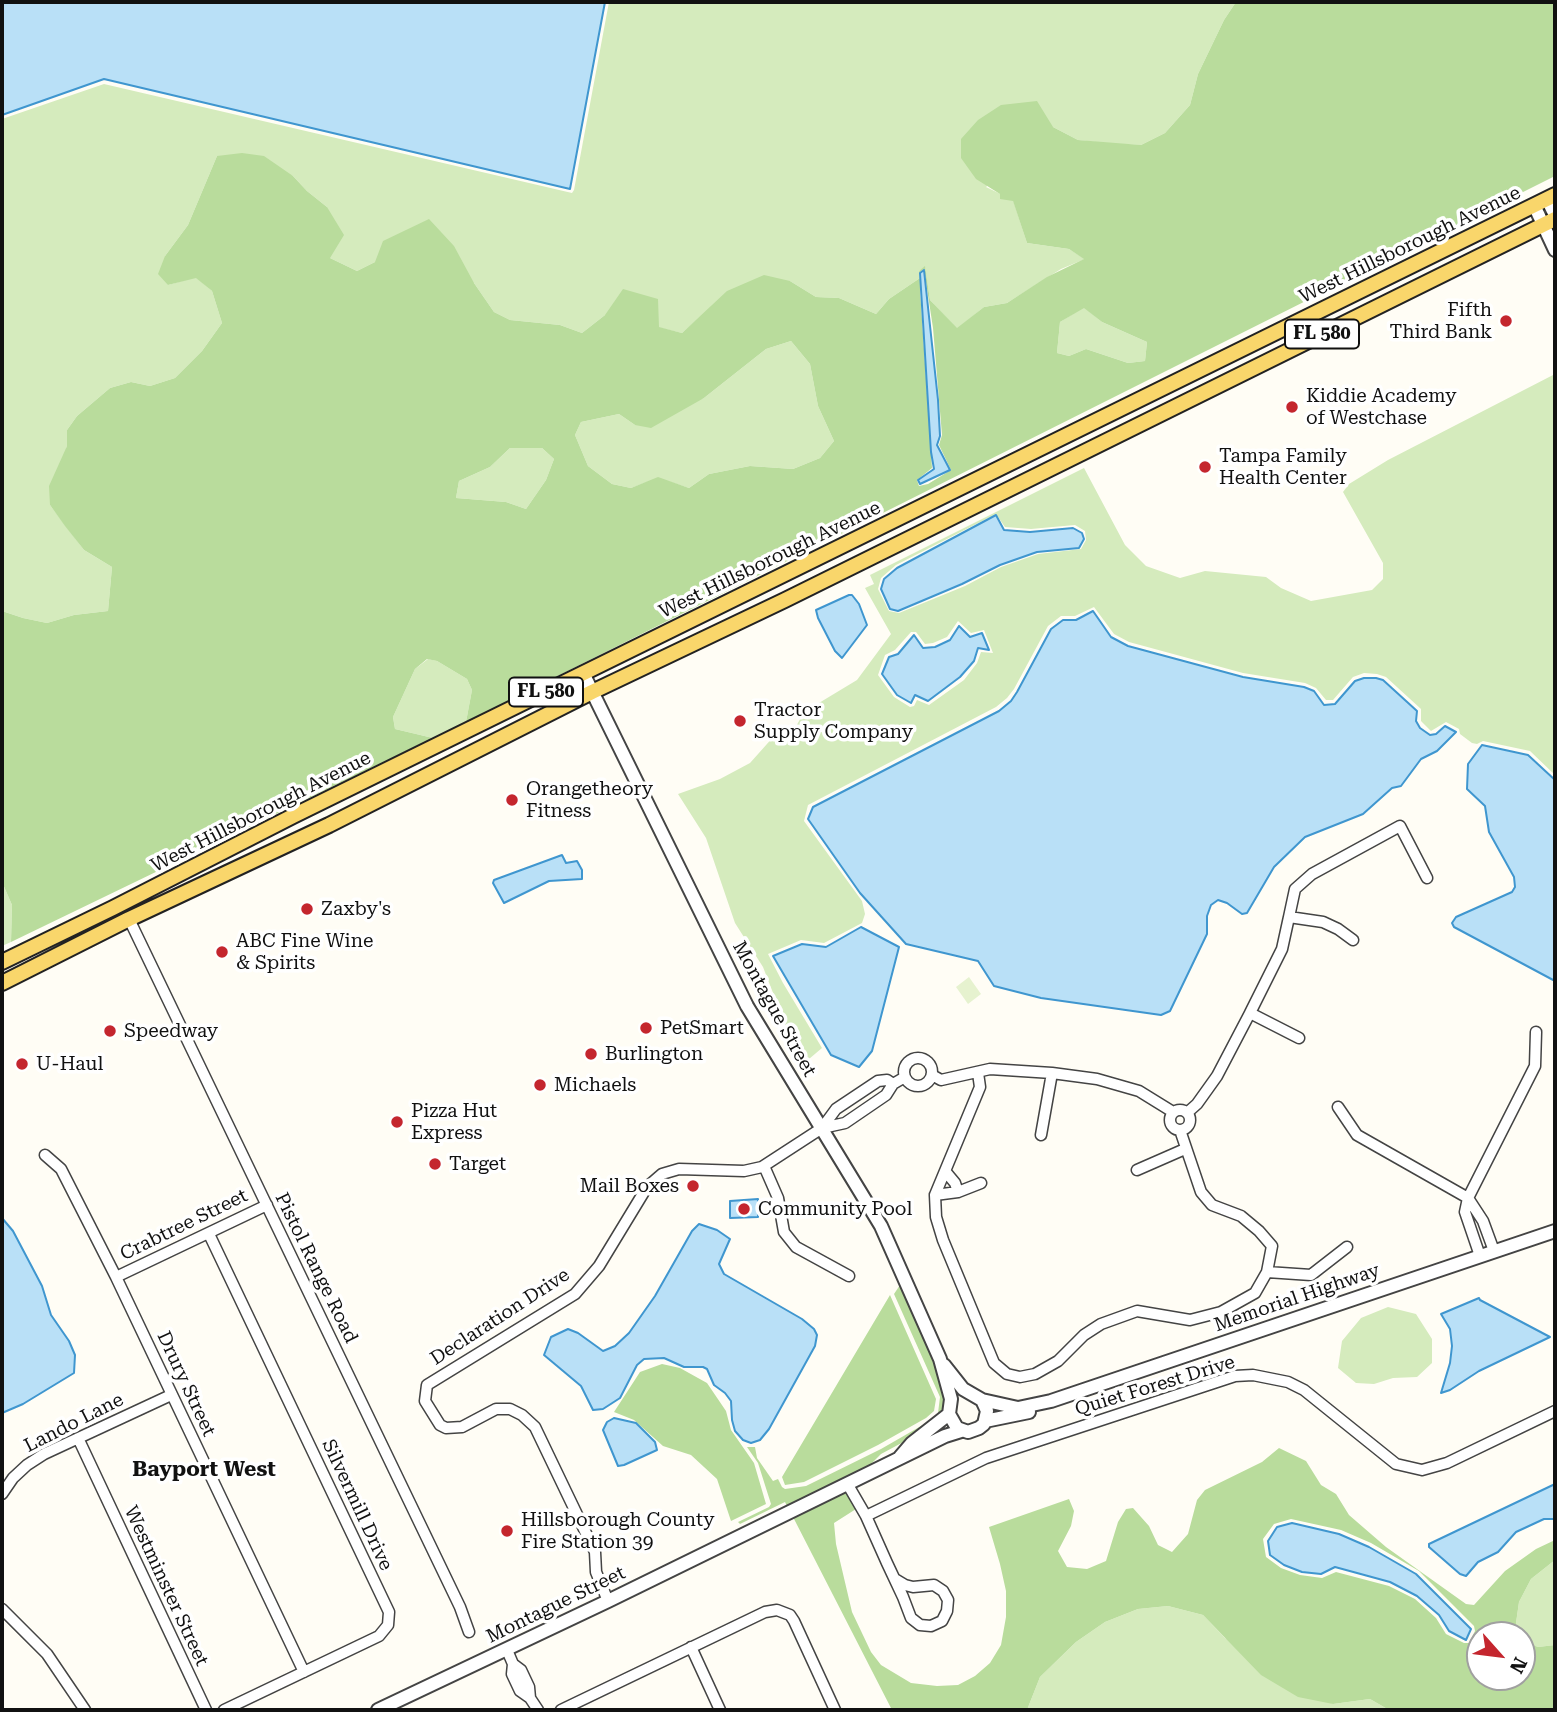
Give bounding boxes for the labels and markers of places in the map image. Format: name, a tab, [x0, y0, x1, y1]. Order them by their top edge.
place label: Fifth Third Bank	[1389, 299, 1492, 343]
marker: Fifth Third Bank	[1498, 313, 1514, 329]
place label: Kiddie Academy of Westchase	[1306, 385, 1457, 429]
marker: Kiddie Academy of Westchase	[1284, 399, 1300, 415]
place label: Tampa Family Health Center	[1219, 445, 1347, 489]
marker: Tampa Family Health Center	[1197, 459, 1213, 475]
place label: Tractor Supply Company	[754, 699, 913, 743]
marker: Tractor Supply Company	[732, 713, 748, 729]
place label: Orangetheory Fitness	[526, 778, 653, 822]
marker: Orangetheory Fitness	[504, 792, 520, 808]
place label: Zaxby's	[321, 898, 391, 920]
marker: Zaxby's	[299, 901, 315, 917]
place label: ABC Fine Wine & Spirits	[236, 930, 373, 974]
marker: ABC Fine Wine & Spirits	[214, 944, 230, 960]
place label: PetSmart	[660, 1017, 744, 1039]
place label: Speedway	[124, 1020, 218, 1042]
marker: PetSmart	[638, 1020, 654, 1036]
marker: Speedway	[102, 1023, 118, 1039]
place label: Burlington	[605, 1043, 703, 1065]
marker: Burlington	[583, 1046, 599, 1062]
place label: U-Haul	[36, 1053, 103, 1075]
marker: U-Haul	[14, 1056, 30, 1072]
place label: Michaels	[554, 1074, 636, 1096]
marker: Michaels	[532, 1077, 548, 1093]
place label: Pizza Hut Express	[411, 1100, 497, 1144]
marker: Pizza Hut Express	[389, 1114, 405, 1130]
place label: Target	[449, 1153, 506, 1175]
marker: Target	[427, 1156, 443, 1172]
place label: Mail Boxes	[580, 1175, 679, 1197]
marker: Mail Boxes	[685, 1178, 701, 1194]
place label: Community Pool	[758, 1198, 912, 1220]
marker: Community Pool	[736, 1201, 752, 1217]
place label: Hillsborough County Fire Station 39	[521, 1509, 715, 1553]
marker: Hillsborough County Fire Station 39	[499, 1523, 515, 1539]

